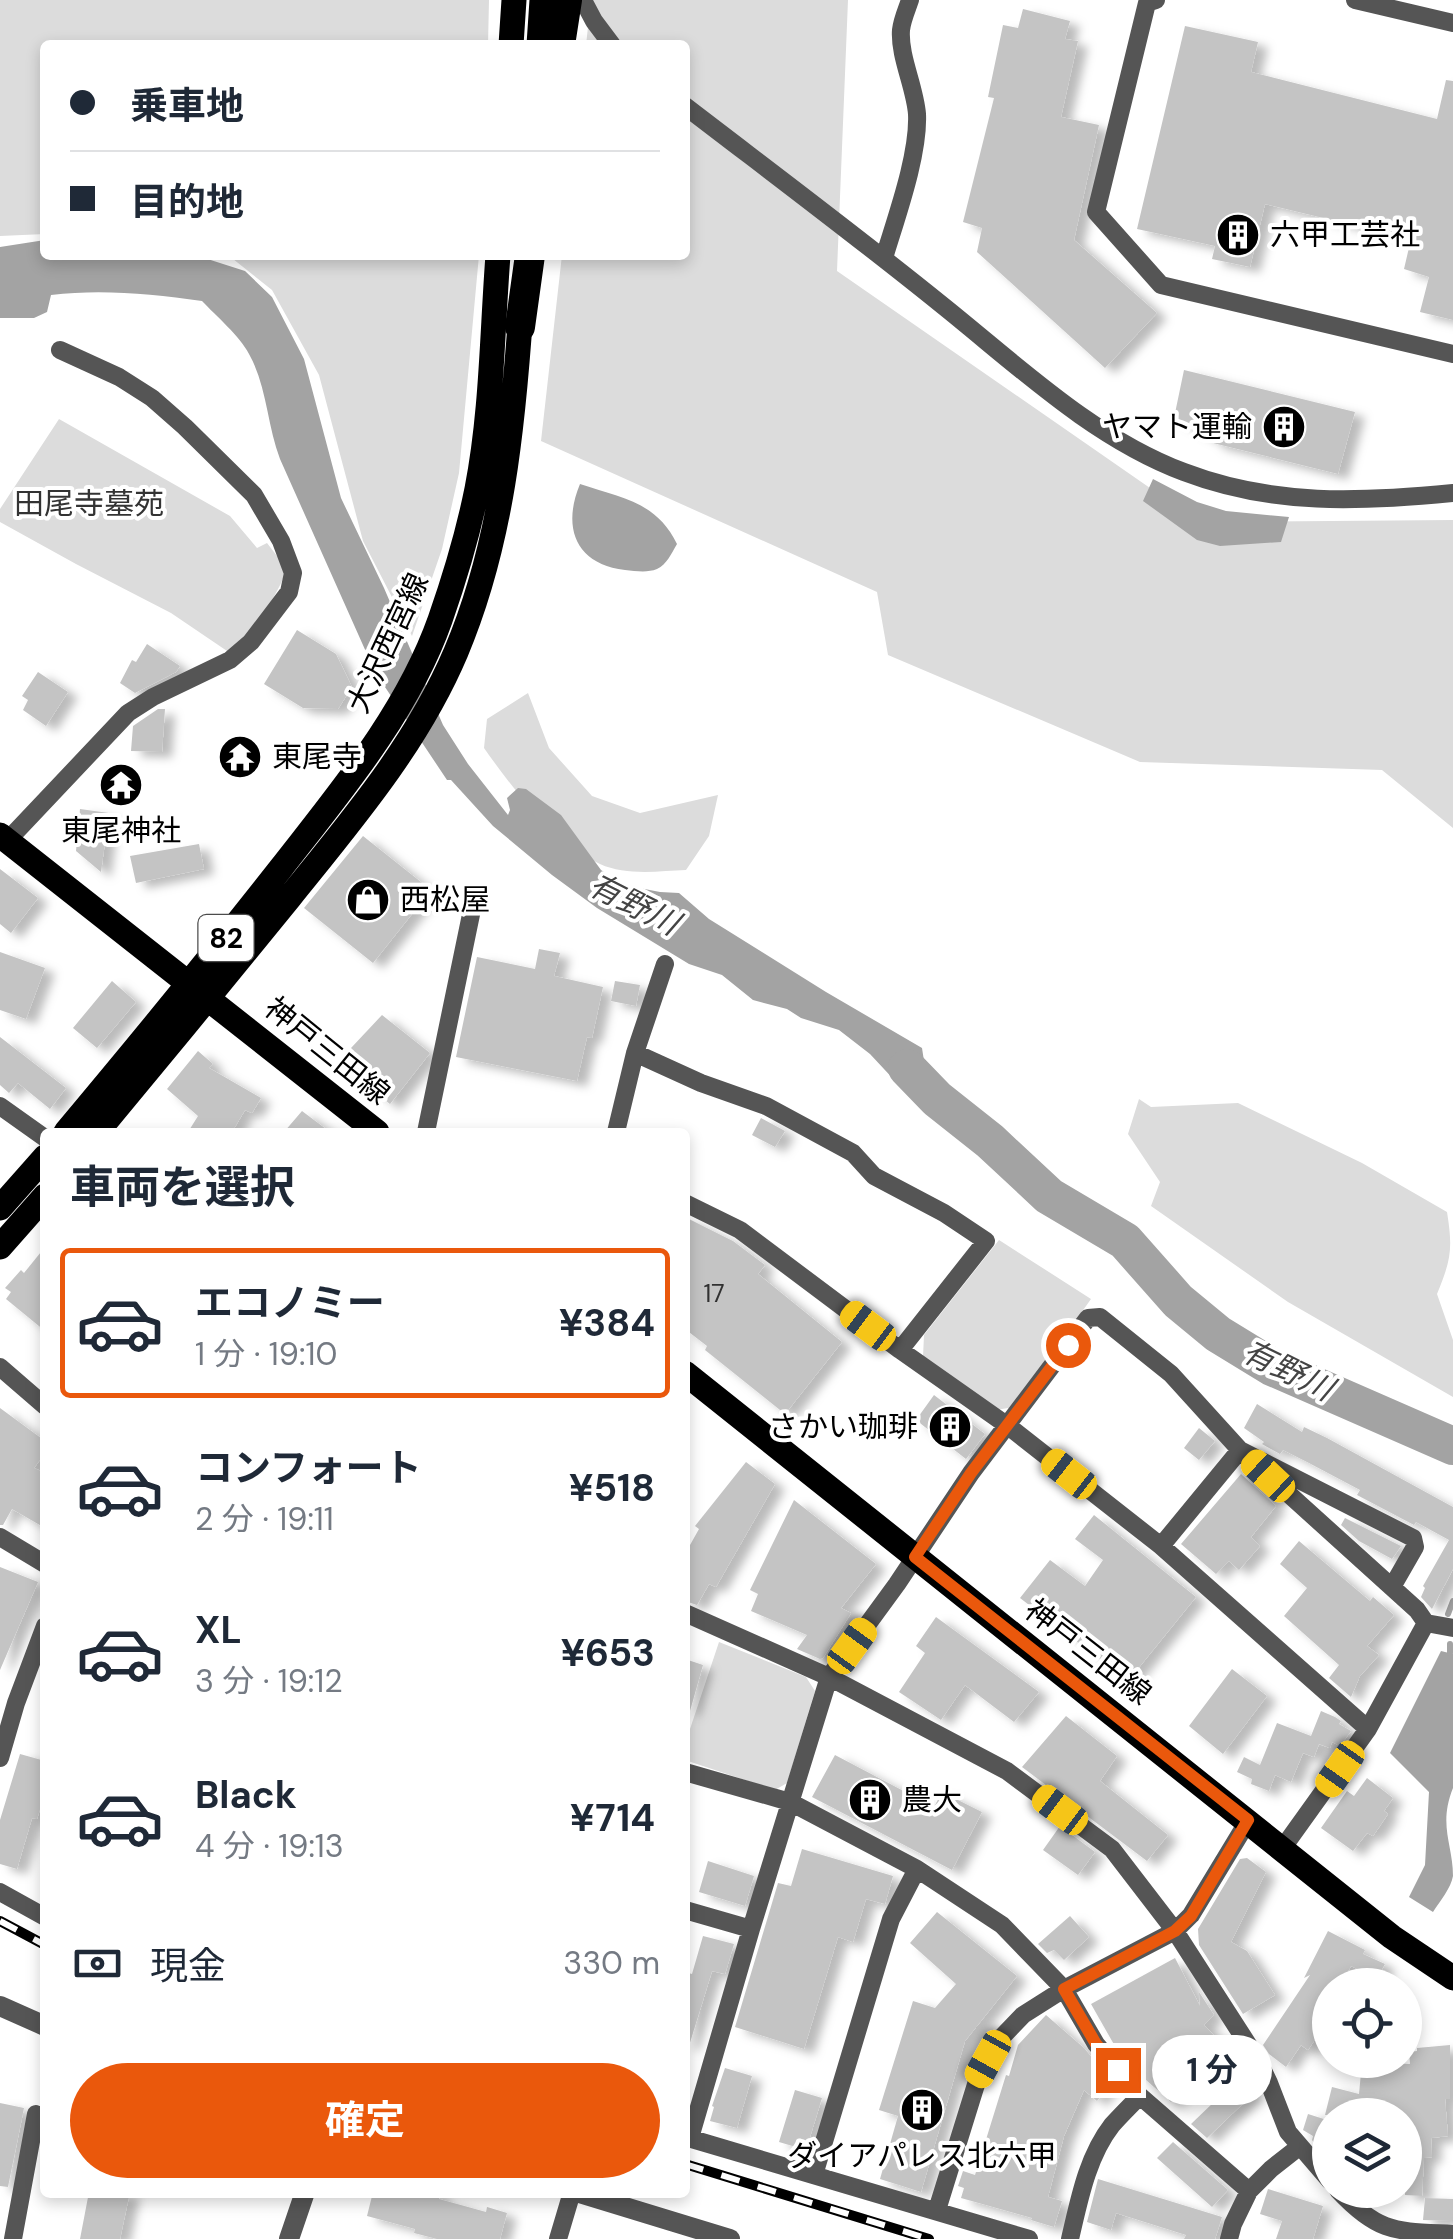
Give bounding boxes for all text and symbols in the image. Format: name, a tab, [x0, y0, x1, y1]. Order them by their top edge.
text: 乗車地	[130, 81, 244, 131]
text: 目的地	[130, 177, 244, 227]
building icon: 六甲工芸社	[1215, 212, 1261, 258]
place label: 六甲工芸社	[1270, 215, 1420, 254]
building icon: ヤマト運輸	[1261, 404, 1307, 450]
place label: ヤマト運輸	[1102, 407, 1252, 446]
park label: 田尾寺墓苑	[14, 484, 164, 523]
street label: 大沢西宮線	[338, 567, 437, 719]
temple icon: 東尾寺	[217, 734, 263, 780]
place label: 東尾寺	[272, 737, 362, 776]
temple icon: 東尾神社	[98, 762, 144, 808]
place label: 東尾神社	[61, 811, 181, 850]
water label: 有野川	[582, 863, 689, 946]
shop icon: 西松屋	[345, 877, 391, 923]
place label: 西松屋	[400, 880, 490, 919]
road number: 82	[198, 915, 254, 961]
street label: 神戸三田線	[257, 988, 398, 1113]
text: 車両を選択	[70, 1158, 295, 1217]
house number: 17	[703, 1277, 725, 1310]
icon: car	[75, 1278, 165, 1368]
text: エコノミー	[195, 1278, 385, 1328]
car	[835, 1296, 901, 1356]
text: ¥384	[559, 1298, 655, 1348]
route start	[1046, 1323, 1091, 1368]
water label: 有野川	[1236, 1330, 1343, 1411]
text: 1 分 · 19:10	[195, 1333, 337, 1375]
building icon: さかい珈琲	[927, 1404, 973, 1450]
place label: さかい珈琲	[768, 1407, 918, 1446]
icon: car	[75, 1443, 165, 1533]
text: コンフォート	[195, 1443, 422, 1493]
car	[1036, 1444, 1102, 1504]
car	[1236, 1445, 1300, 1507]
text: ¥518	[569, 1463, 655, 1513]
text: 2 分 · 19:11	[195, 1498, 334, 1540]
street label: 神戸三田線	[1017, 1590, 1159, 1713]
text: XL	[195, 1605, 242, 1655]
icon: car	[75, 1608, 165, 1698]
car	[822, 1613, 882, 1679]
text: ¥653	[560, 1628, 655, 1678]
text: 3 分 · 19:12	[195, 1660, 343, 1702]
car	[1311, 1736, 1369, 1802]
text: Black	[195, 1770, 297, 1820]
icon: car	[75, 1773, 165, 1863]
building icon: 農大	[847, 1777, 893, 1823]
place label: 農大	[902, 1780, 962, 1819]
car	[1027, 1780, 1093, 1840]
text: ¥714	[570, 1793, 655, 1843]
text: 4 分 · 19:13	[195, 1825, 344, 1867]
icon: cash	[70, 1936, 125, 1991]
text: 現金	[150, 1941, 226, 1991]
text: 330 m	[563, 1942, 660, 1984]
map controls	[1312, 1968, 1422, 2208]
button: locate	[1312, 1968, 1422, 2078]
car	[960, 2025, 1016, 2093]
callout: 1 分	[1153, 2035, 1273, 2105]
route end	[1096, 2048, 1141, 2093]
text: 1 分	[1186, 2049, 1238, 2091]
button: 確定	[70, 2063, 660, 2178]
building icon: ダイアパレス北六甲	[899, 2087, 945, 2133]
button: layers	[1312, 2098, 1422, 2208]
place label: ダイアパレス北六甲	[787, 2136, 1057, 2175]

